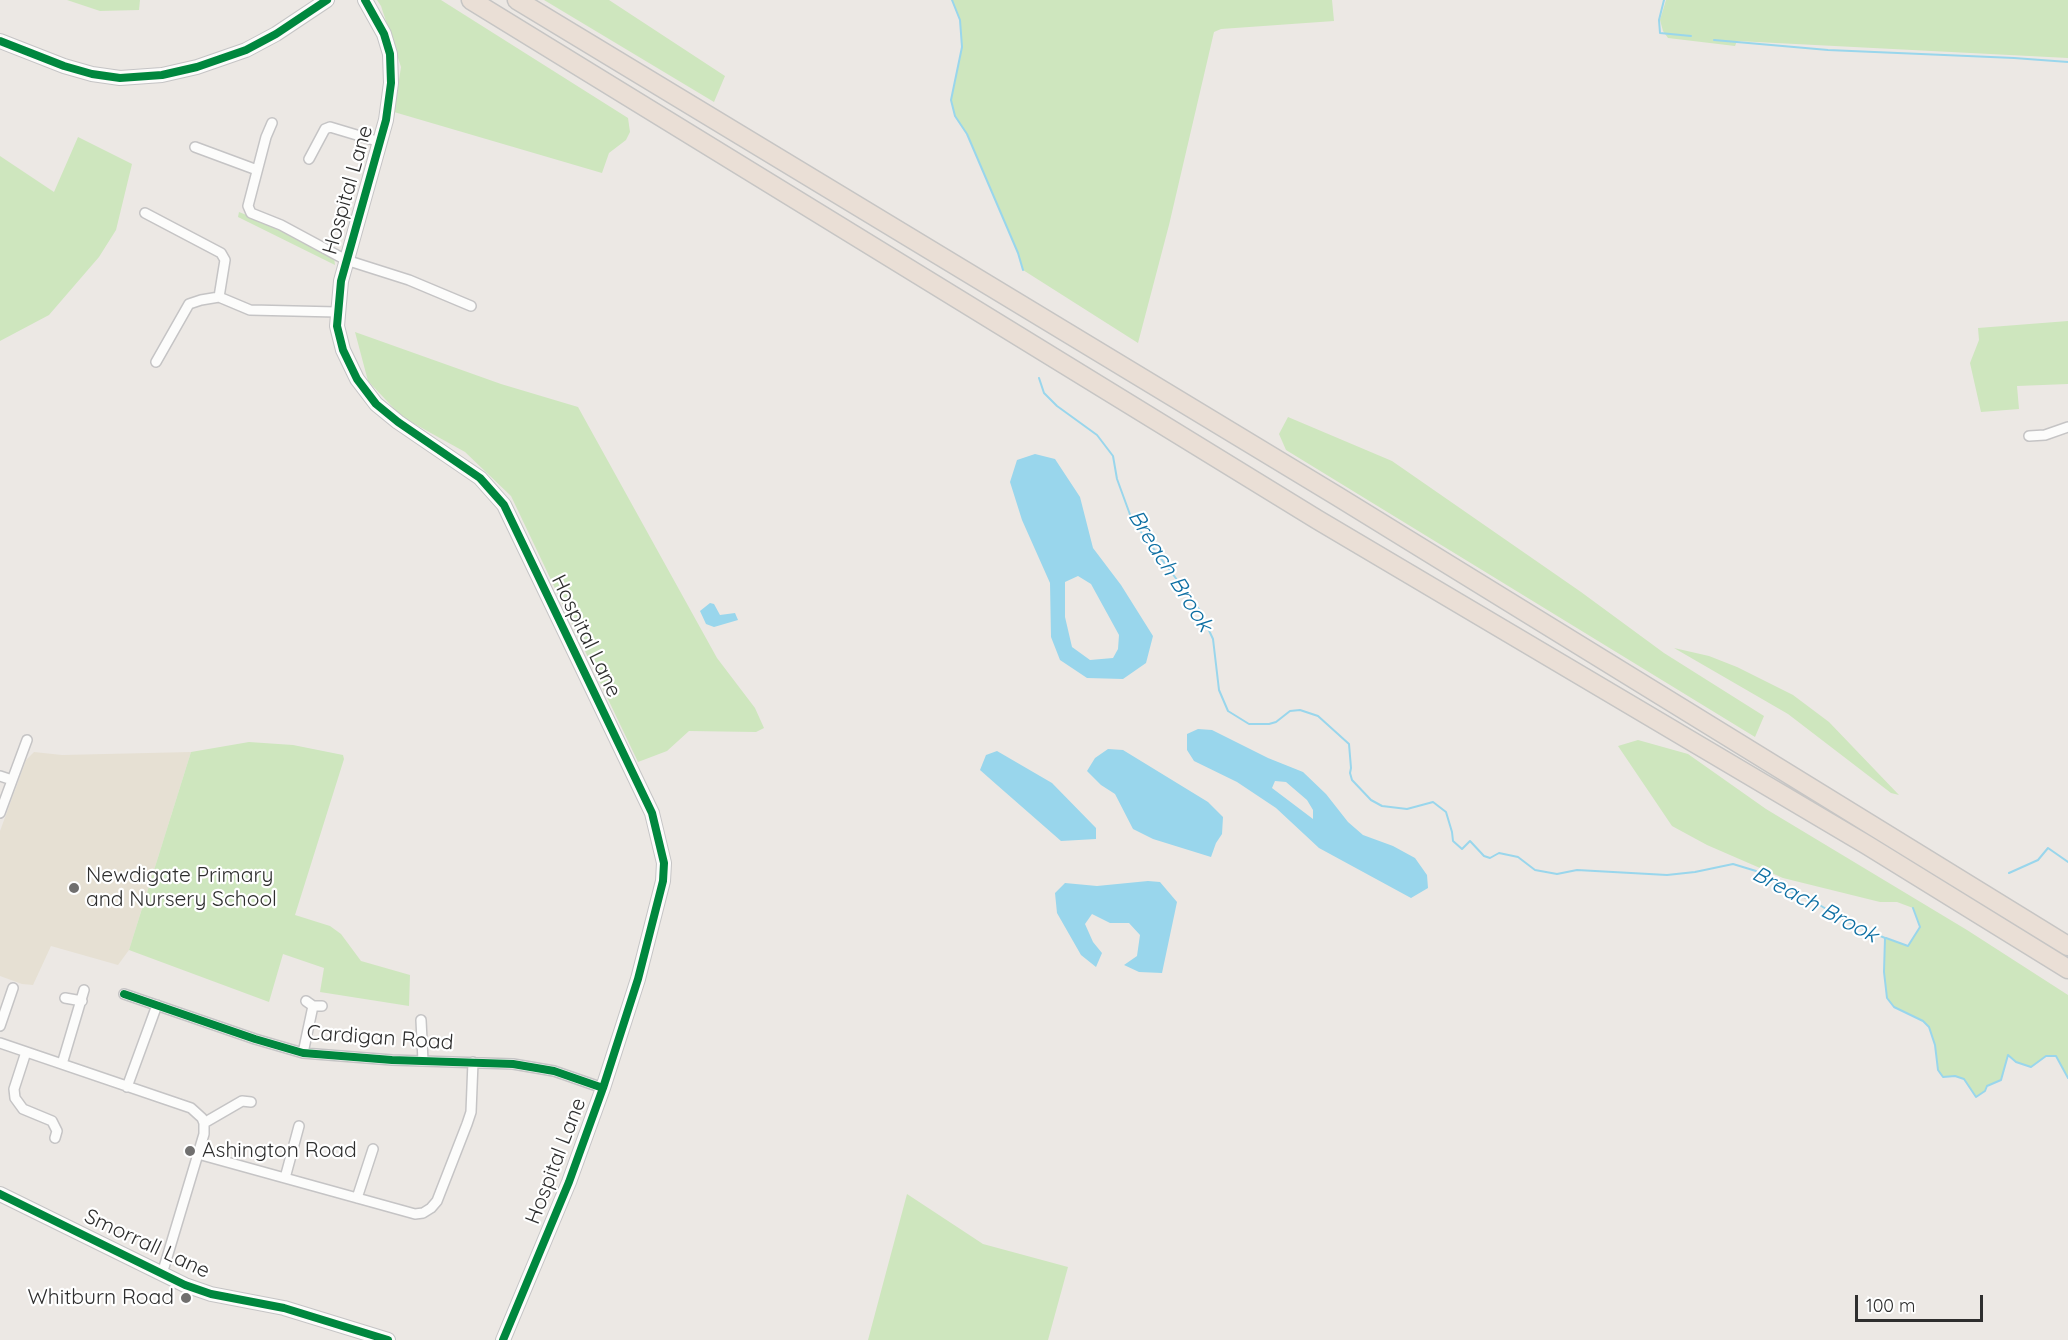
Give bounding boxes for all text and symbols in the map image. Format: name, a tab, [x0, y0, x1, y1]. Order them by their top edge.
street label: Hospital Lane	[318, 123, 378, 257]
water label: Breach Brook	[1122, 505, 1218, 637]
street label: Hospital Lane	[545, 571, 627, 701]
water label: Breach Brook	[1748, 861, 1882, 949]
place label: Newdigate Primary and Nursery School	[86, 863, 277, 913]
marker: Newdigate Primary and Nursery School	[67, 881, 81, 895]
street label: Cardigan Road	[306, 1020, 454, 1056]
street label: Hospital Lane	[520, 1094, 592, 1228]
place label: Ashington Road	[202, 1138, 357, 1164]
marker: Ashington Road	[183, 1144, 197, 1158]
street label: Smorrall Lane	[80, 1204, 214, 1284]
scale bar	[1858, 1283, 1986, 1321]
place label: Whitburn Road	[27, 1285, 174, 1311]
marker: Whitburn Road	[179, 1291, 193, 1305]
text: 100 m	[1866, 1294, 1915, 1317]

